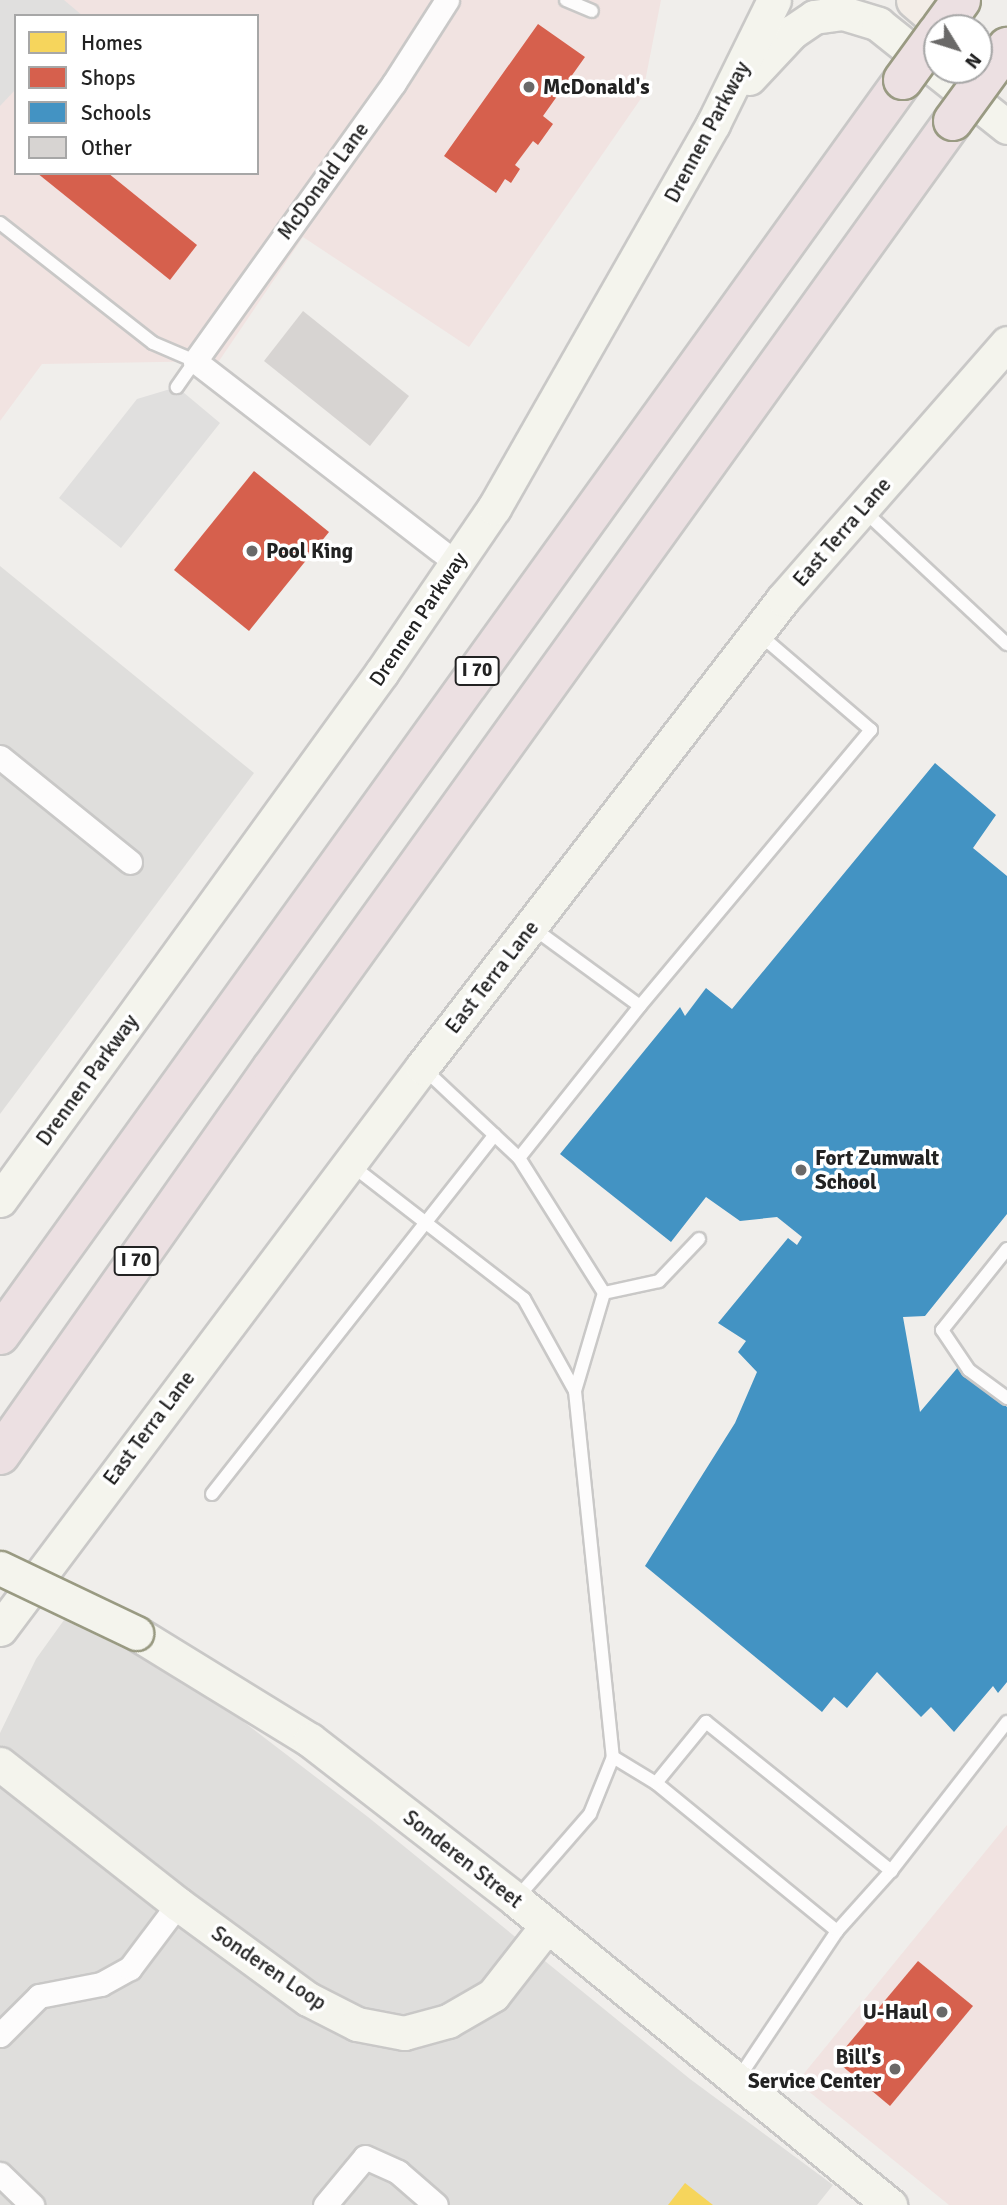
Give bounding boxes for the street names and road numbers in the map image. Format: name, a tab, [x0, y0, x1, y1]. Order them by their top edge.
street label: Drennen Parkway	[659, 57, 755, 207]
street label: McDonald Lane	[272, 118, 374, 244]
street label: East Terra Lane	[788, 472, 896, 592]
street label: Drennen Parkway	[364, 547, 472, 691]
road number: I 70	[454, 656, 500, 686]
street label: East Terra Lane	[440, 915, 544, 1039]
street label: Drennen Parkway	[31, 1009, 143, 1151]
road number: I 70	[113, 1246, 159, 1276]
street label: East Terra Lane	[98, 1366, 200, 1490]
street label: Sonderen Street	[398, 1805, 528, 1913]
street label: Sonderen Loop	[207, 1920, 331, 2016]

